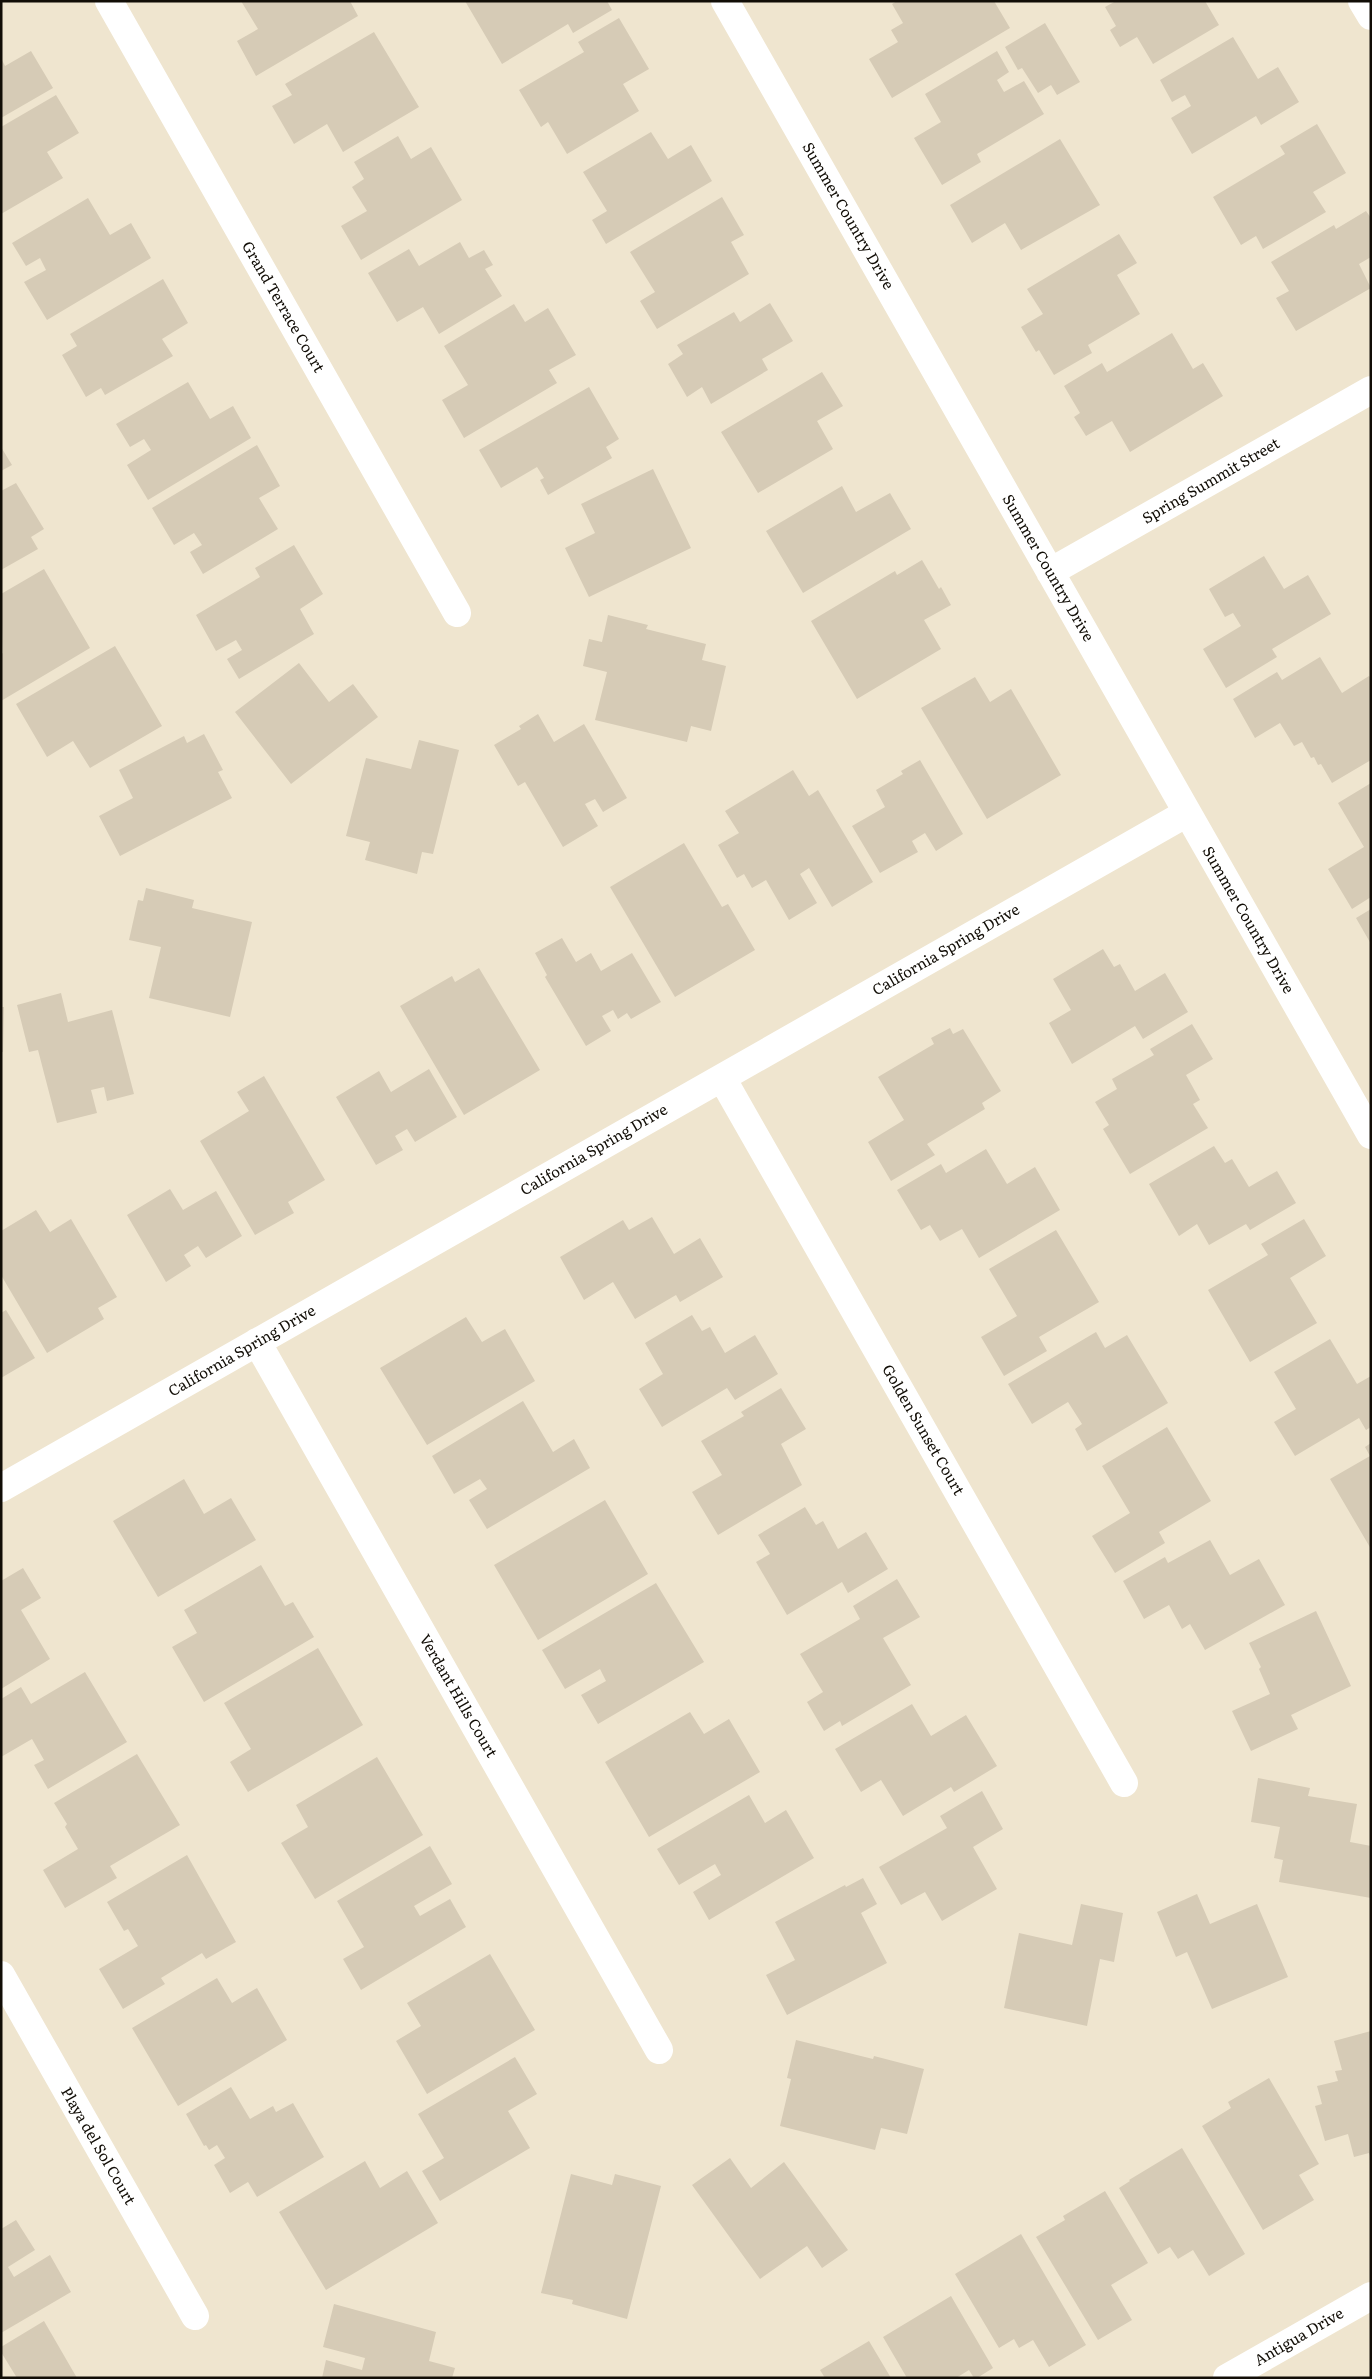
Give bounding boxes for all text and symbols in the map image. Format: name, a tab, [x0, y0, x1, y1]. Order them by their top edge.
street label: Summer Country Drive	[798, 137, 901, 293]
street label: Grand Terrace Court	[237, 236, 331, 376]
street label: Spring Summit Street	[1137, 431, 1283, 528]
street label: Summer Country Drive	[998, 489, 1101, 645]
street label: Summer Country Drive	[1198, 841, 1301, 997]
street label: California Spring Drive	[867, 897, 1023, 1000]
street label: California Spring Drive	[515, 1097, 671, 1200]
street label: California Spring Drive	[163, 1298, 319, 1401]
street label: Golden Sunset Court	[877, 1360, 971, 1499]
street label: Verdant Hills Court	[415, 1629, 504, 1761]
street label: Playa del Sol Court	[56, 2082, 142, 2209]
street label: Antigua Drive	[1249, 2301, 1347, 2371]

